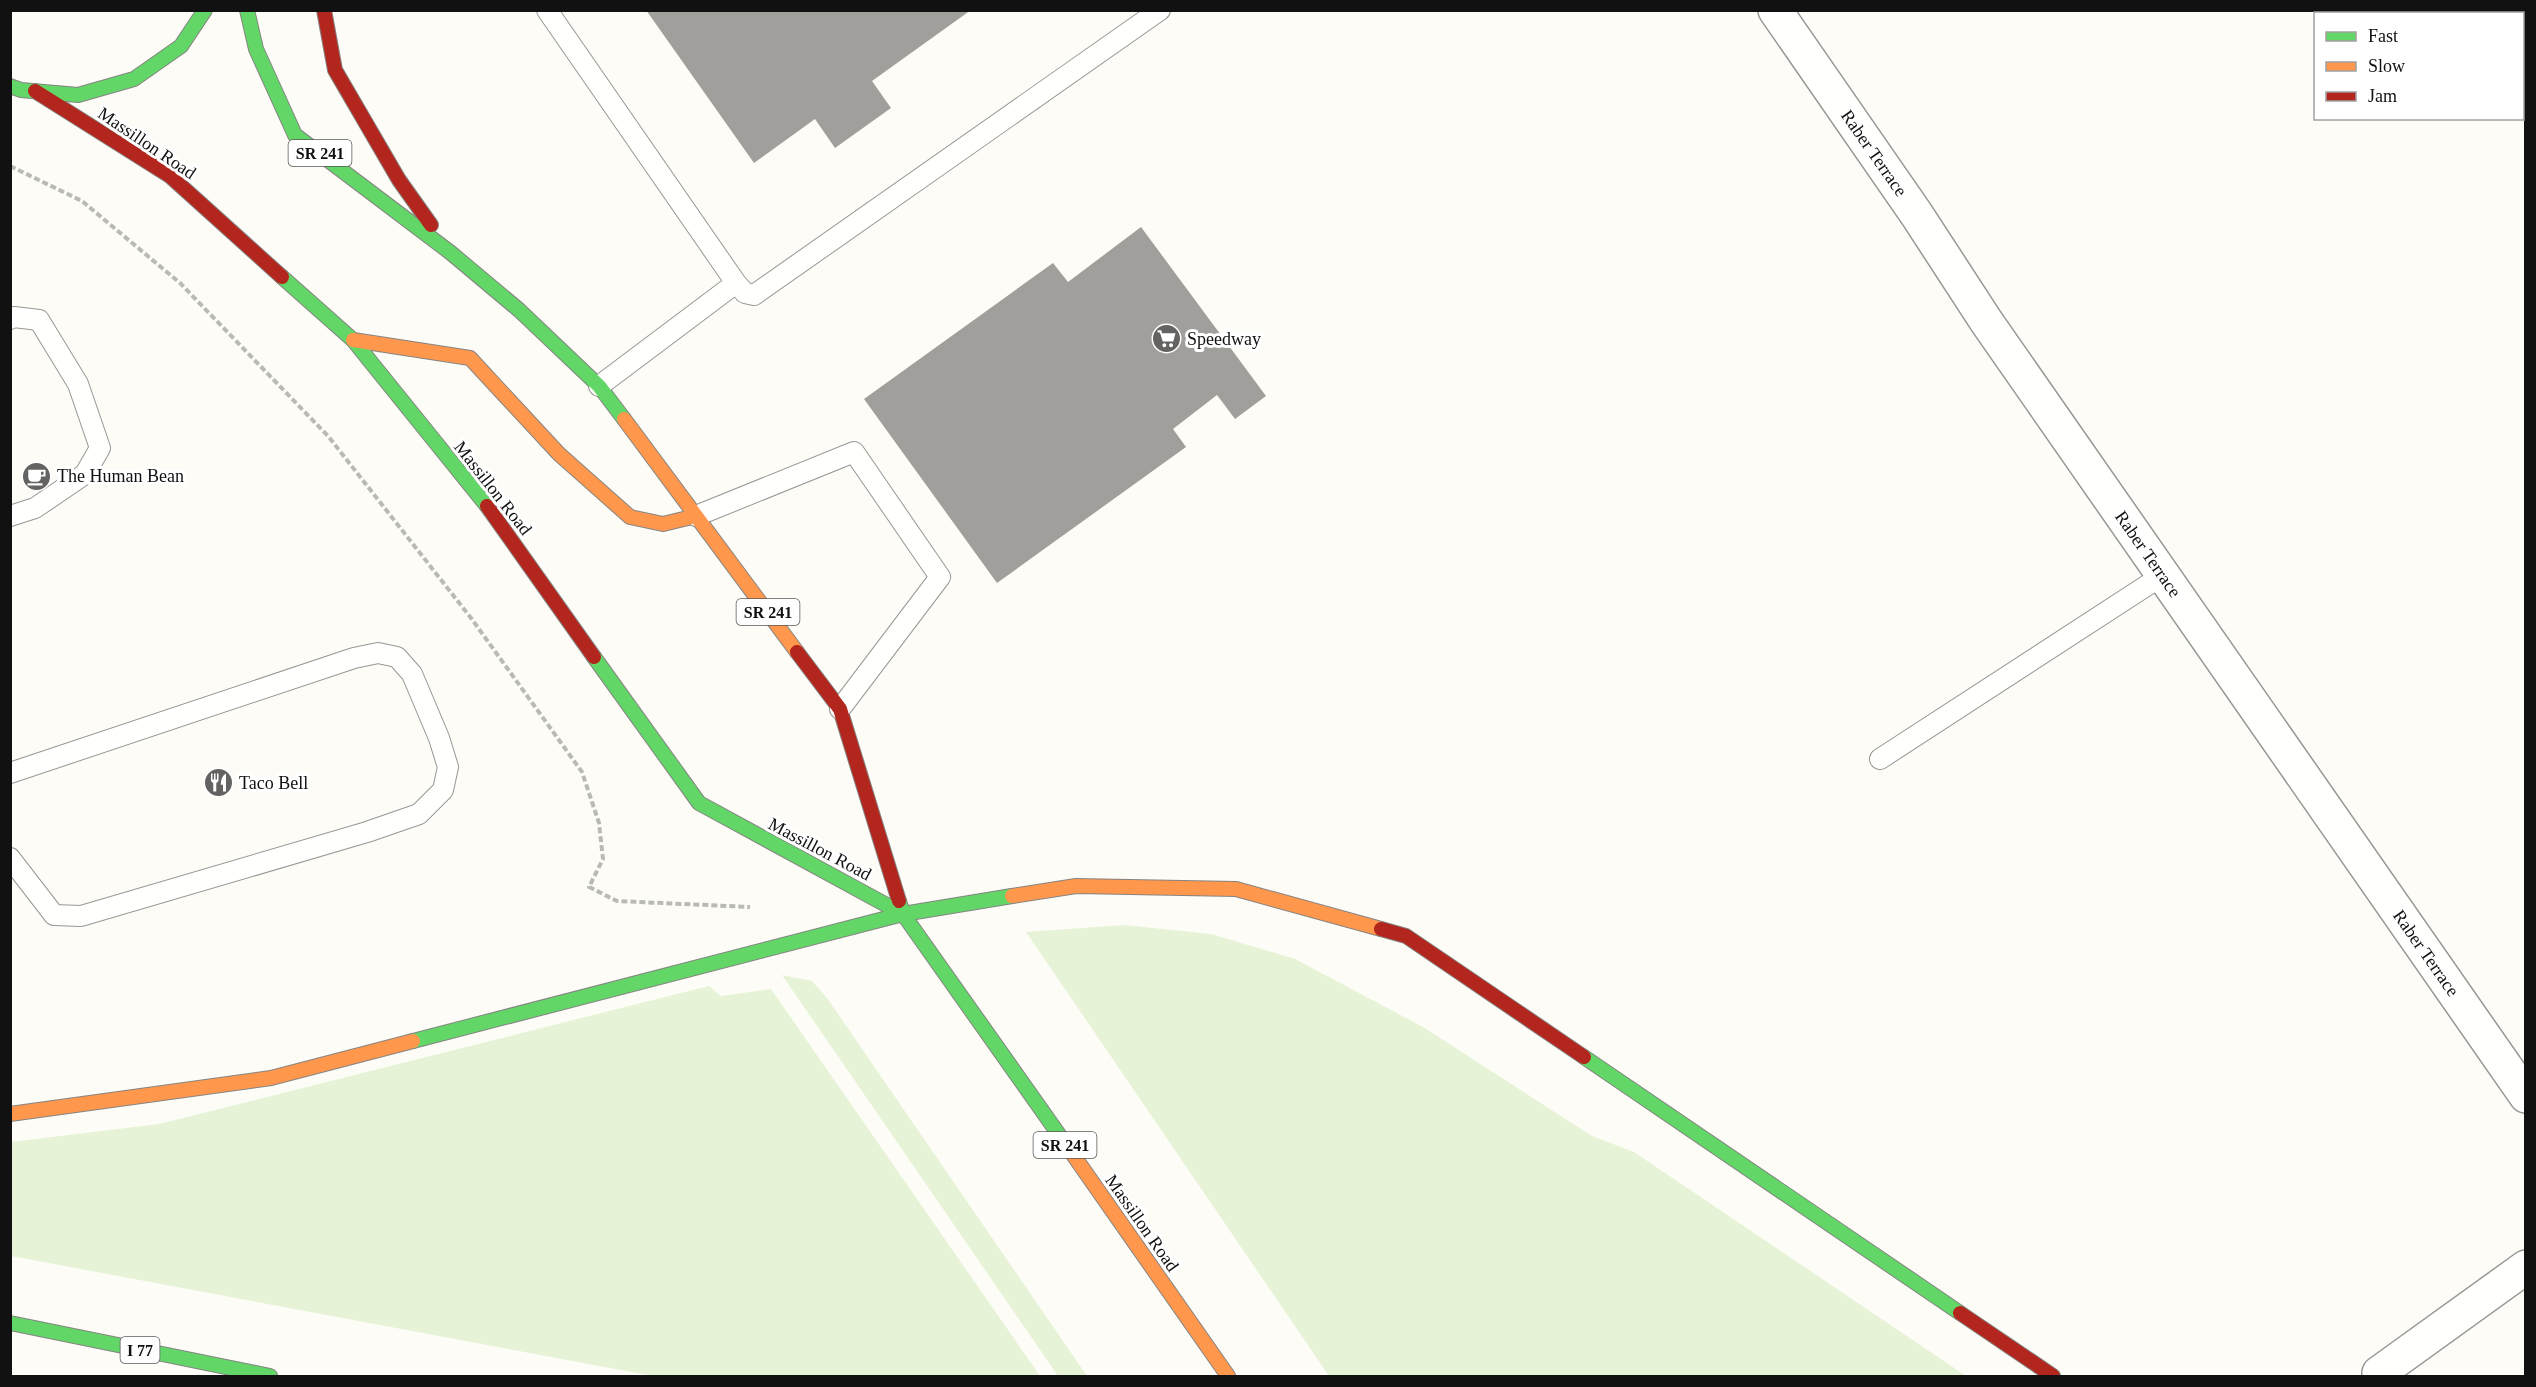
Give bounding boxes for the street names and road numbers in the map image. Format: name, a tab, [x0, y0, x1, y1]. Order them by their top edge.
street label: Massillon Road	[94, 103, 200, 183]
street label: Raber Terrace	[1837, 106, 1911, 200]
road number: SR 241	[288, 140, 352, 166]
street label: Massillon Road	[450, 437, 536, 539]
street label: Raber Terrace	[2111, 507, 2185, 601]
road number: SR 241	[736, 599, 800, 625]
street label: Massillon Road	[765, 814, 875, 884]
street label: Raber Terrace	[2389, 906, 2463, 1000]
road number: SR 241	[1034, 1132, 1096, 1158]
street label: Massillon Road	[1101, 1171, 1183, 1275]
road number: I 77	[120, 1337, 160, 1363]

